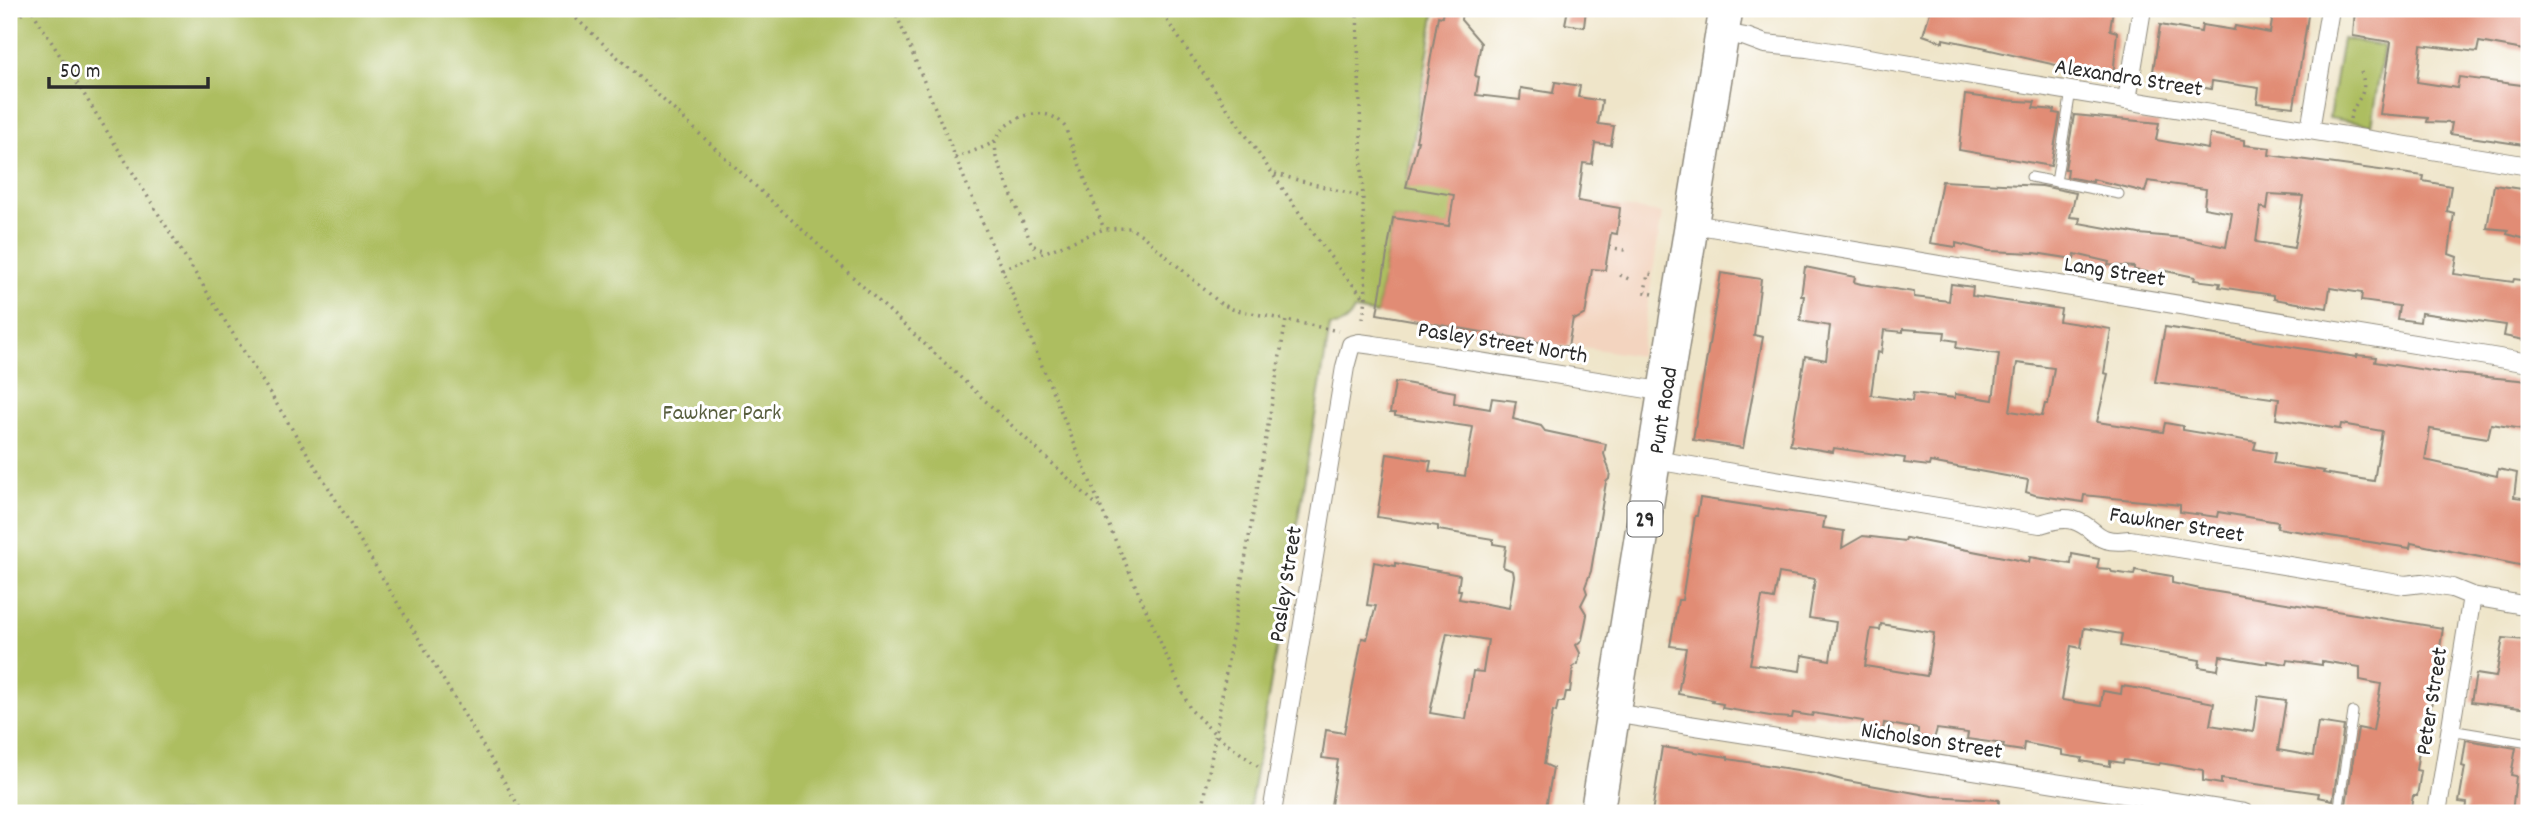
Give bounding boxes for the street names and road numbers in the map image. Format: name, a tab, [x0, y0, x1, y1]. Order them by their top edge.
street label: Alexandra Street	[2052, 51, 2205, 107]
street label: Lang Street	[2061, 249, 2167, 298]
street label: Pasley Street North	[1415, 315, 1590, 374]
street label: Punt Road	[1642, 365, 1688, 457]
street label: Fawkner Street	[2107, 500, 2246, 553]
road number: 29	[1628, 502, 1662, 536]
street label: Pasley Street	[1262, 524, 1313, 645]
street label: Peter Street	[2409, 645, 2458, 758]
street label: Nicholson Street	[1858, 715, 2005, 770]

